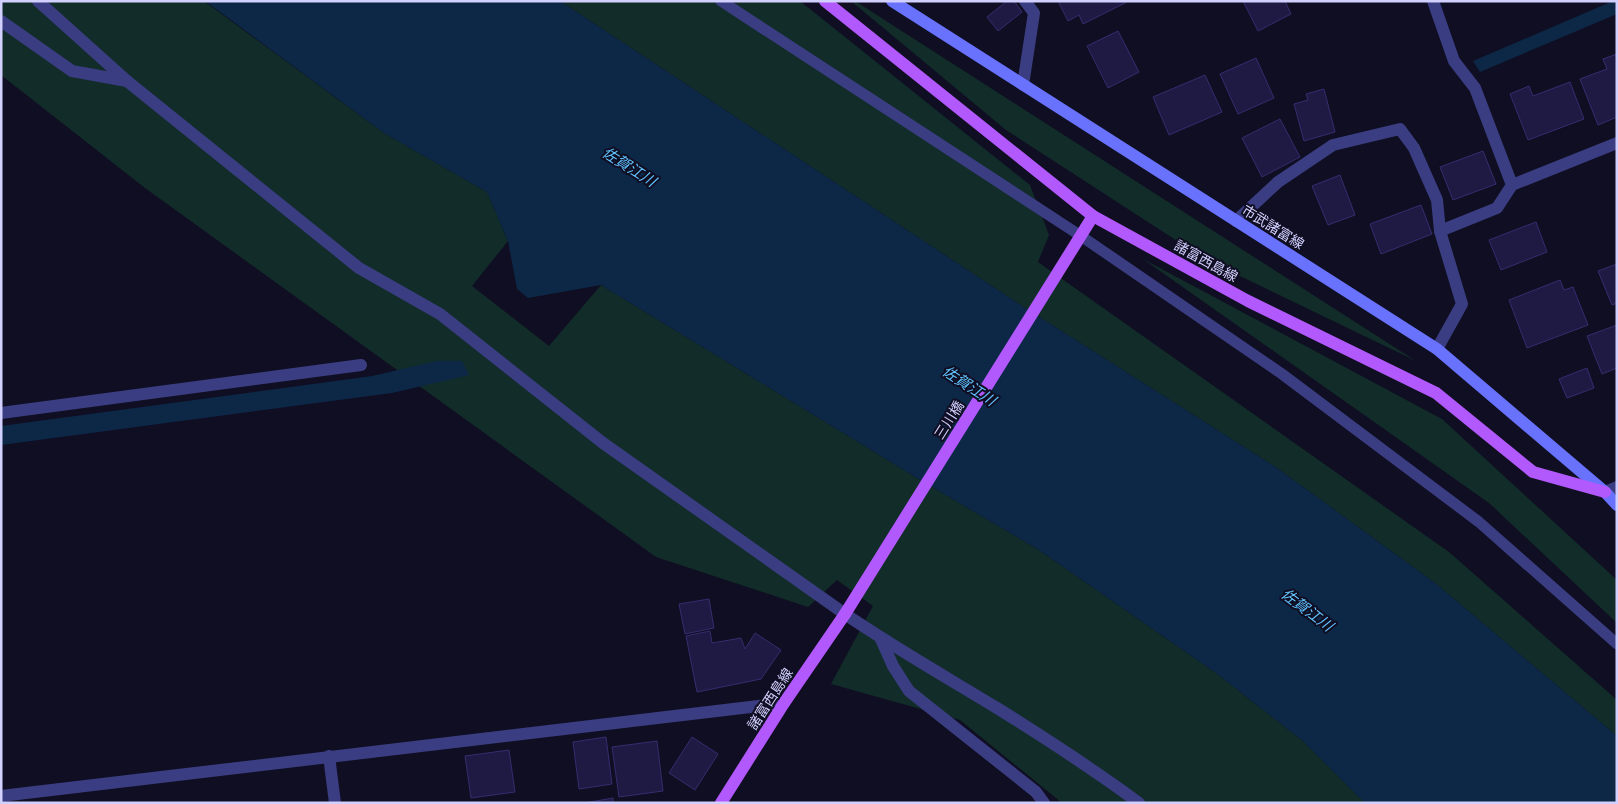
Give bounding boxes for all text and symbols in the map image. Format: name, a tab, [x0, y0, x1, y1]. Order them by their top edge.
water label: 佐賀江川	[598, 141, 662, 193]
street label: 市武諸富線	[1238, 199, 1309, 254]
street label: 諸富西島線	[1171, 234, 1242, 287]
water label: 佐賀江川	[938, 360, 1002, 413]
street label: 三川橋	[929, 396, 969, 443]
water label: 佐賀江川	[1276, 582, 1340, 638]
street label: 諸富西島線	[742, 664, 797, 734]

